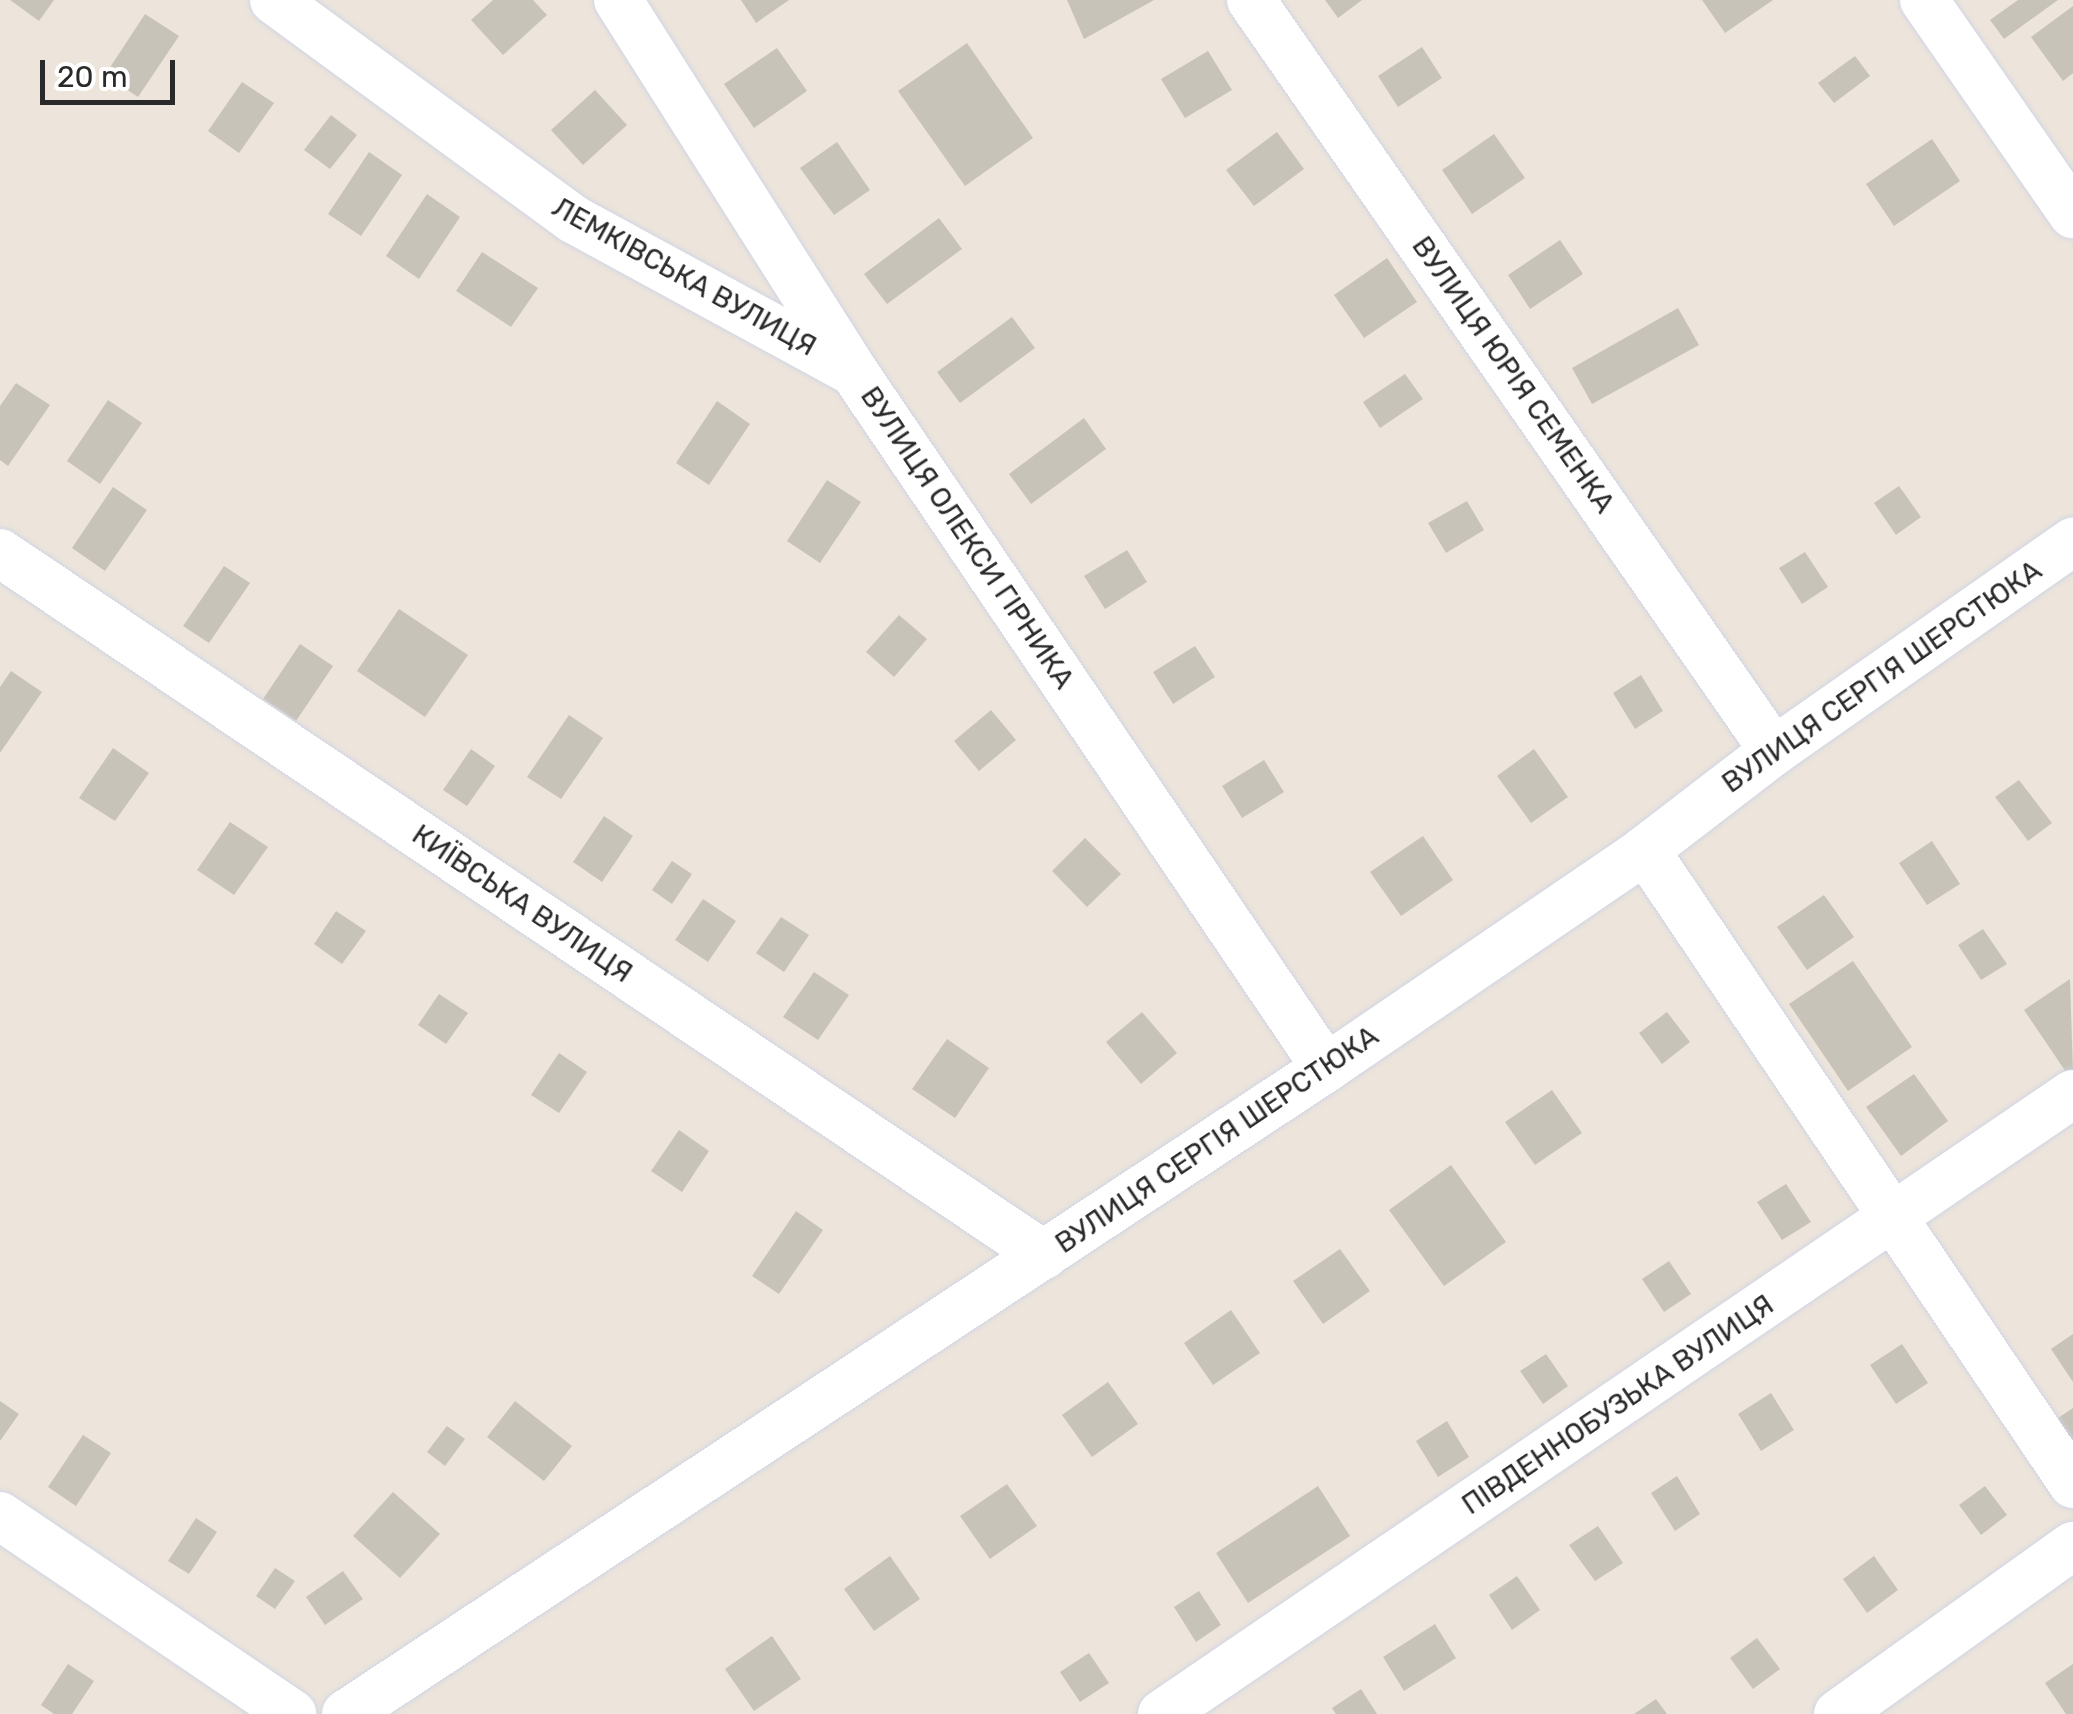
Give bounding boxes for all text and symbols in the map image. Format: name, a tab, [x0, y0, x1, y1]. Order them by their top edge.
scale bar	[45, 40, 180, 102]
text: 20 m	[57, 59, 128, 95]
street label: ЛЕМКІВСЬКА ВУЛИЦЯ	[546, 191, 822, 363]
street label: ВУЛИЦЯ ЮРІЯ СЕМЕНКА	[1405, 230, 1621, 520]
street label: ВУЛИЦЯ ОЛЕКСИ ГІРНИКА	[853, 381, 1081, 695]
street label: ВУЛИЦЯ СЕРГІЯ ШЕРСТЮКА	[1716, 554, 2048, 800]
street label: КИЇВСЬКА ВУЛИЦЯ	[406, 818, 638, 990]
street label: ВУЛИЦЯ СЕРГІЯ ШЕРСТЮКА	[1049, 1019, 1385, 1261]
street label: ПІВДЕННОБУЗЬКА ВУЛИЦЯ	[1456, 1288, 1780, 1522]

